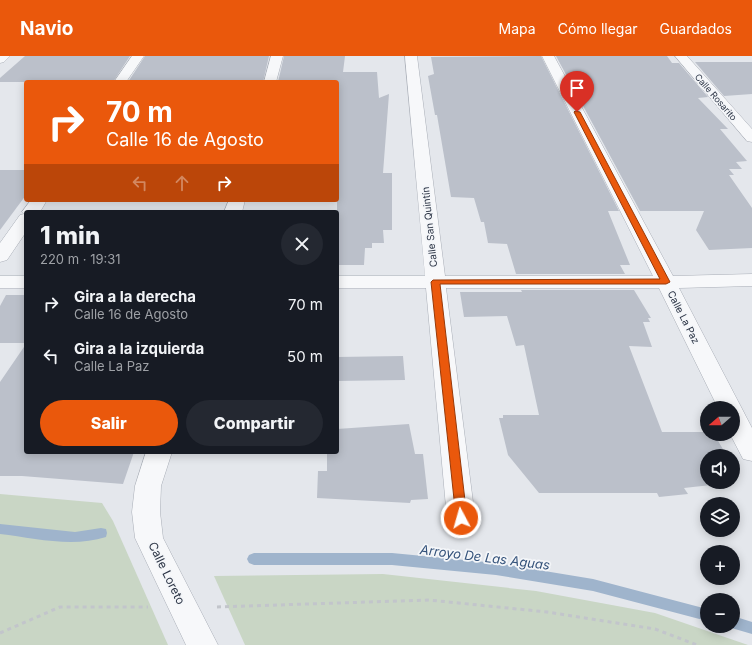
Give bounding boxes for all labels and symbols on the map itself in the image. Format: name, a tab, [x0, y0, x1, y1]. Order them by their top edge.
pin	[560, 71, 594, 112]
street label: Calle Rosarito	[693, 71, 739, 123]
street label: Calle San Quintín	[419, 186, 439, 268]
street label: Calle La Paz	[665, 288, 703, 346]
north arrow	[700, 401, 740, 441]
position arrow	[440, 497, 482, 539]
street label: Calle Loreto	[145, 539, 189, 607]
water label: Arroyo De Las Aguas	[418, 541, 551, 573]

